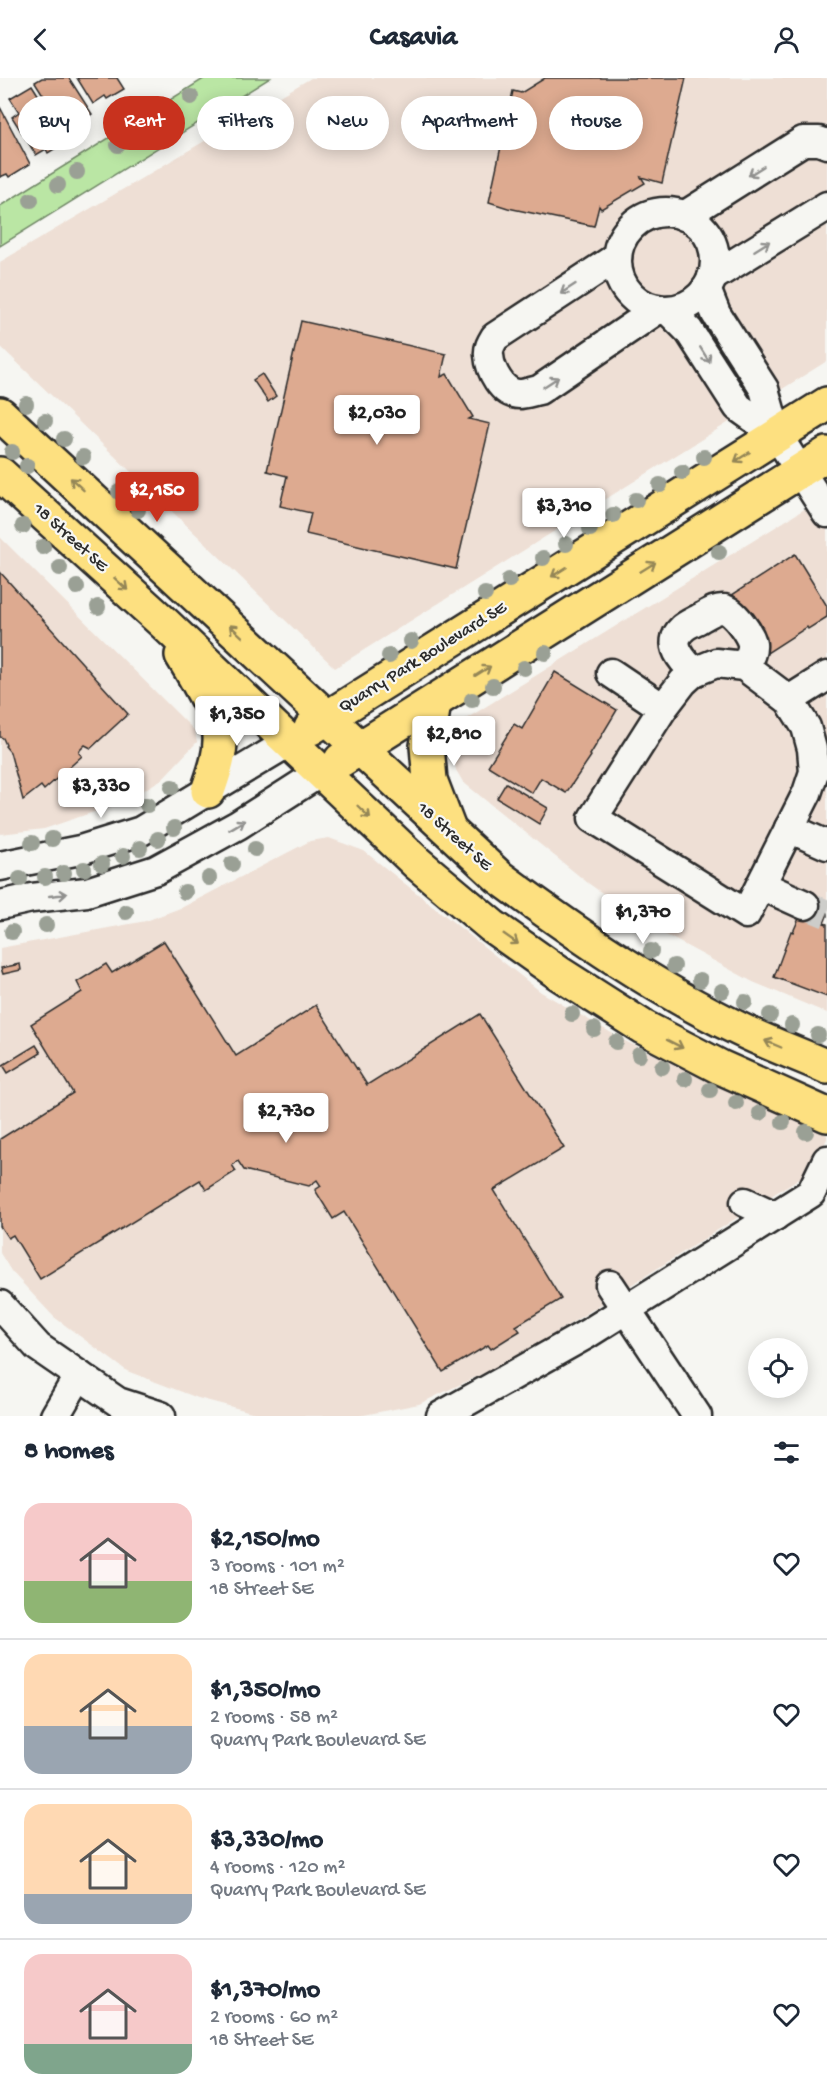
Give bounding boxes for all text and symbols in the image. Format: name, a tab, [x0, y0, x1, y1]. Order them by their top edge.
icon: back	[24, 23, 57, 56]
text: Casavia	[370, 23, 457, 55]
icon: person	[770, 23, 803, 56]
chip: Buy	[18, 96, 91, 150]
chip: Rent	[103, 96, 185, 150]
chip: Filters	[197, 96, 294, 150]
chip: New	[306, 96, 389, 150]
chip: Apartment	[401, 96, 537, 150]
chip: House	[549, 96, 643, 150]
one-way arrow	[748, 165, 765, 177]
one-way arrow	[753, 240, 770, 252]
one-way arrow	[560, 283, 577, 296]
one-way arrow	[699, 346, 711, 363]
one-way arrow	[542, 376, 559, 388]
pin: $2,030	[328, 395, 426, 446]
text: $2,030	[348, 403, 406, 426]
one-way arrow	[734, 452, 751, 464]
pin: $2,150	[108, 472, 206, 523]
one-way arrow	[70, 478, 85, 492]
text: $2,150	[129, 480, 185, 503]
pin: $3,310	[515, 488, 613, 539]
text: $3,310	[536, 496, 592, 519]
street label: 18 Street SE	[28, 498, 112, 578]
one-way arrow	[639, 561, 656, 573]
one-way arrow	[551, 567, 568, 579]
one-way arrow	[113, 577, 128, 591]
street label: Quarry Park Boulevard SE	[335, 597, 511, 718]
one-way arrow	[228, 624, 243, 638]
one-way arrow	[474, 665, 491, 677]
pin: $1,350	[188, 696, 286, 747]
text: $1,350	[209, 704, 265, 727]
pin: $2,810	[405, 716, 503, 767]
text: $2,810	[426, 724, 482, 747]
pin: $3,330	[52, 768, 150, 819]
text: $3,330	[72, 776, 130, 799]
street label: 18 Street SE	[412, 797, 496, 877]
one-way arrow	[356, 805, 371, 819]
one-way arrow	[228, 818, 245, 830]
one-way arrow	[47, 889, 67, 900]
pin: $1,370	[594, 894, 692, 945]
text: $1,370	[615, 902, 671, 925]
one-way arrow	[502, 933, 518, 946]
one-way arrow	[765, 1038, 783, 1049]
one-way arrow	[666, 1039, 684, 1050]
pin: $2,730	[237, 1093, 335, 1144]
text: $2,730	[257, 1101, 315, 1124]
map controls	[748, 1338, 808, 1398]
button: locate	[748, 1338, 808, 1398]
icon: filters	[770, 1436, 803, 1469]
text: 8 homes	[24, 1437, 113, 1468]
text: $2,150/mo	[210, 1525, 320, 1556]
icon: home	[72, 1527, 144, 1599]
icon: heart	[770, 1547, 803, 1580]
text: 3 rooms · 101 m²	[210, 1556, 345, 1579]
text: 18 Street SE	[210, 1579, 314, 1602]
text: $1,350/mo	[210, 1676, 320, 1707]
icon: home	[72, 1678, 144, 1750]
icon: heart	[770, 1698, 803, 1731]
text: 2 rooms · 58 m²	[210, 1707, 338, 1730]
text: Quarry Park Boulevard SE	[210, 1730, 425, 1753]
text: $3,330/mo	[210, 1826, 323, 1857]
icon: home	[72, 1828, 144, 1900]
icon: heart	[770, 1848, 803, 1881]
text: 4 rooms · 120 m²	[210, 1857, 345, 1880]
text: Quarry Park Boulevard SE	[210, 1880, 425, 1903]
text: $1,370/mo	[210, 1976, 320, 2007]
icon: home	[72, 1978, 144, 2050]
icon: heart	[770, 1998, 803, 2031]
text: 2 rooms · 60 m²	[210, 2007, 338, 2030]
text: 18 Street SE	[210, 2030, 314, 2053]

